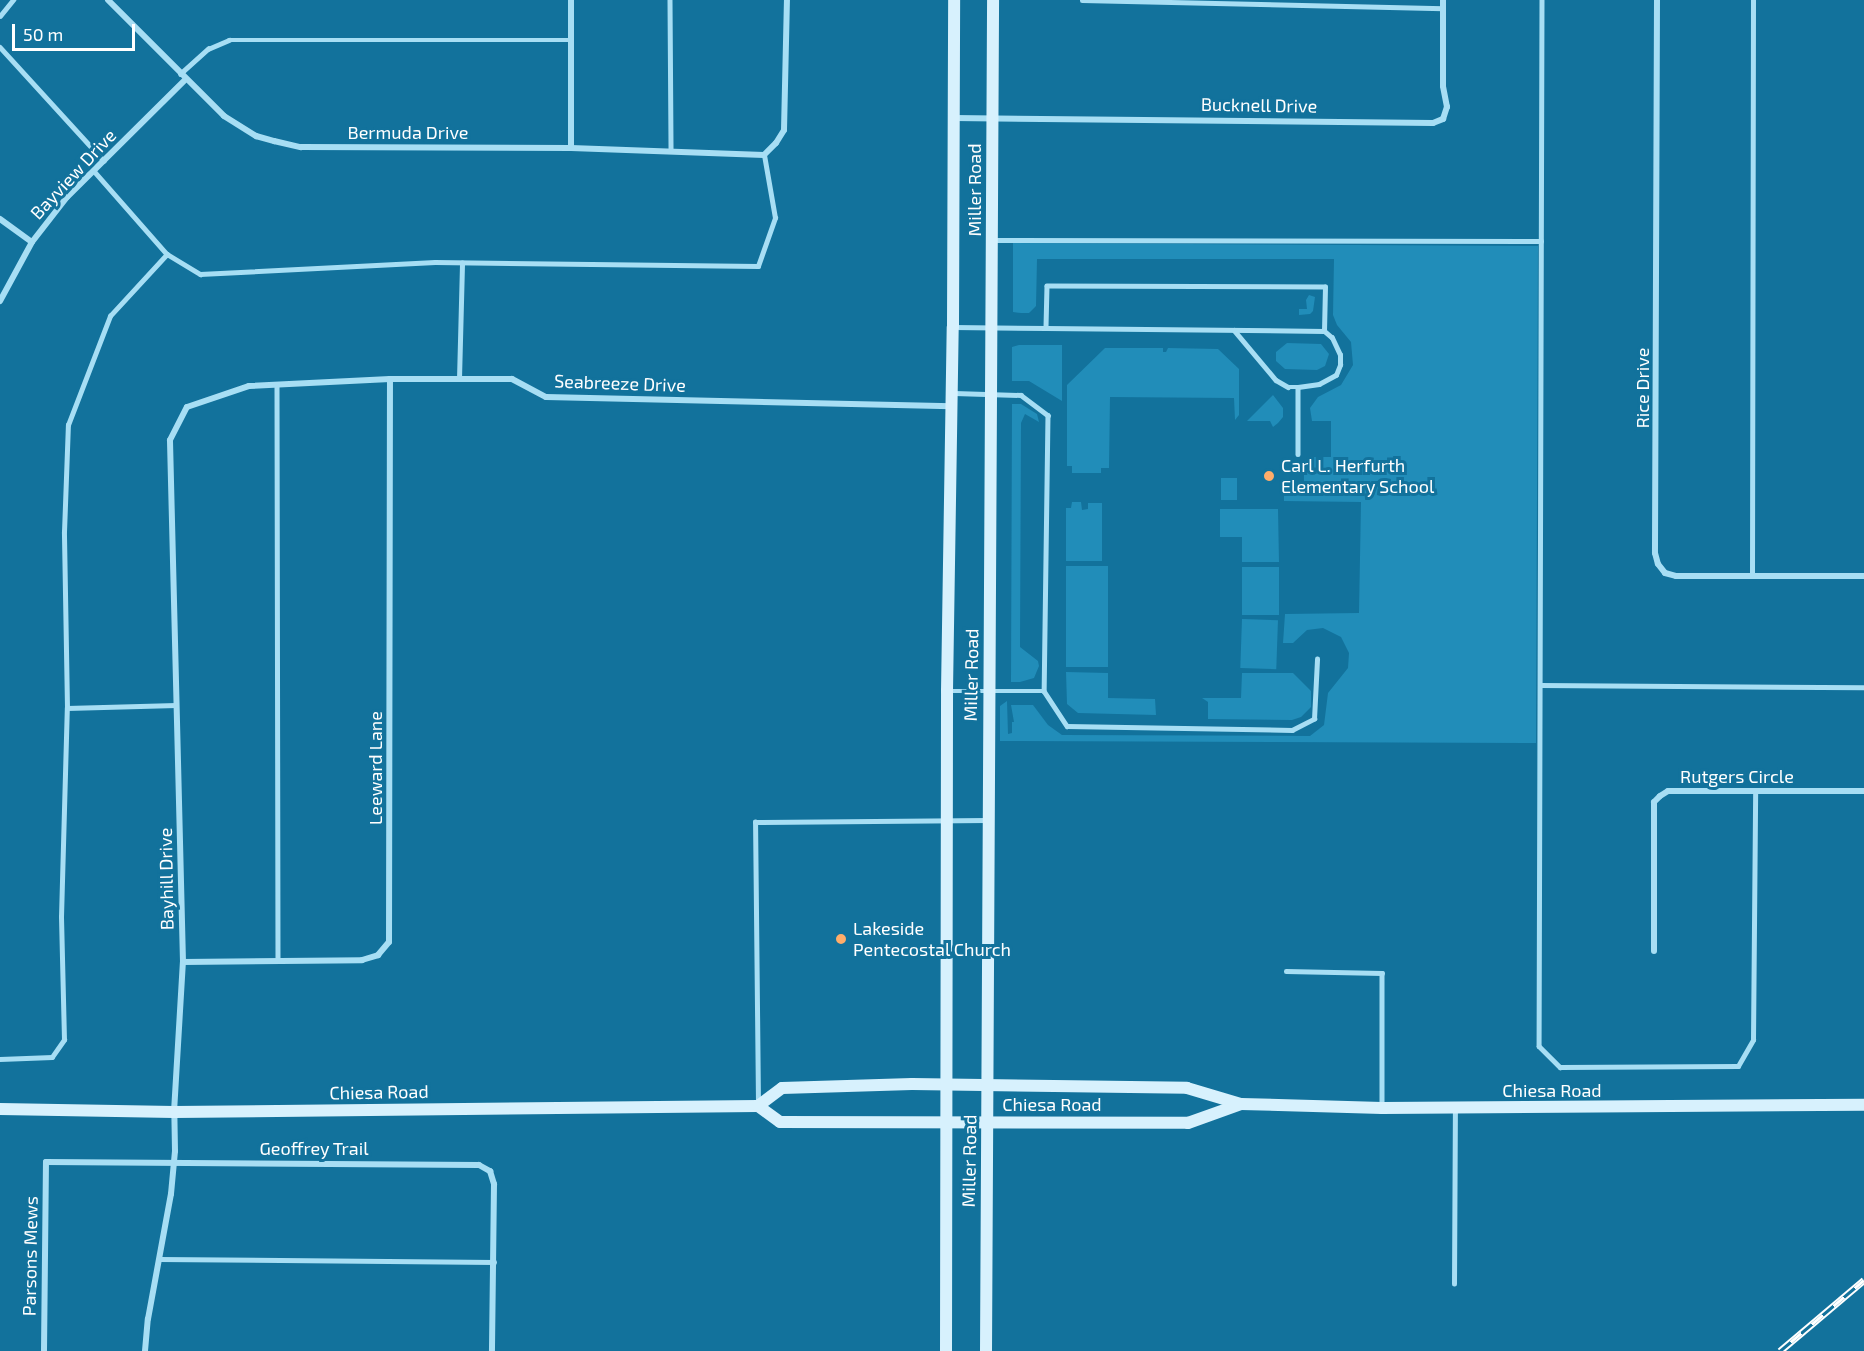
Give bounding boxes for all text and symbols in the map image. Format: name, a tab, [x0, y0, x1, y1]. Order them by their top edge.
scale bar	[15, 12, 138, 50]
text: 50 m	[23, 23, 63, 45]
street label: Bucknell Drive	[1200, 93, 1318, 117]
street label: Bermuda Drive	[347, 121, 469, 143]
street label: Bayview Drive	[26, 124, 120, 224]
street label: Miller Road	[963, 143, 985, 237]
street label: Rice Drive	[1631, 348, 1653, 428]
street label: Seabreeze Drive	[554, 370, 686, 396]
place label: Carl L. Herfurth Elementary School	[1281, 455, 1435, 498]
marker: Carl L. Herfurth Elementary School	[1262, 469, 1276, 483]
street label: Miller Road	[959, 628, 983, 722]
street label: Leeward Lane	[364, 711, 386, 825]
street label: Rutgers Circle	[1680, 765, 1794, 787]
street label: Bayhill Drive	[154, 827, 178, 931]
place label: Lakeside Pentecostal Church	[853, 918, 1012, 960]
marker: Lakeside Pentecostal Church	[834, 932, 848, 946]
street label: Chiesa Road	[1502, 1079, 1602, 1101]
street label: Chiesa Road	[329, 1080, 429, 1104]
street label: Chiesa Road	[1002, 1093, 1102, 1115]
street label: Miller Road	[957, 1114, 981, 1208]
street label: Geoffrey Trail	[259, 1137, 369, 1159]
street label: Parsons Mews	[18, 1196, 42, 1316]

